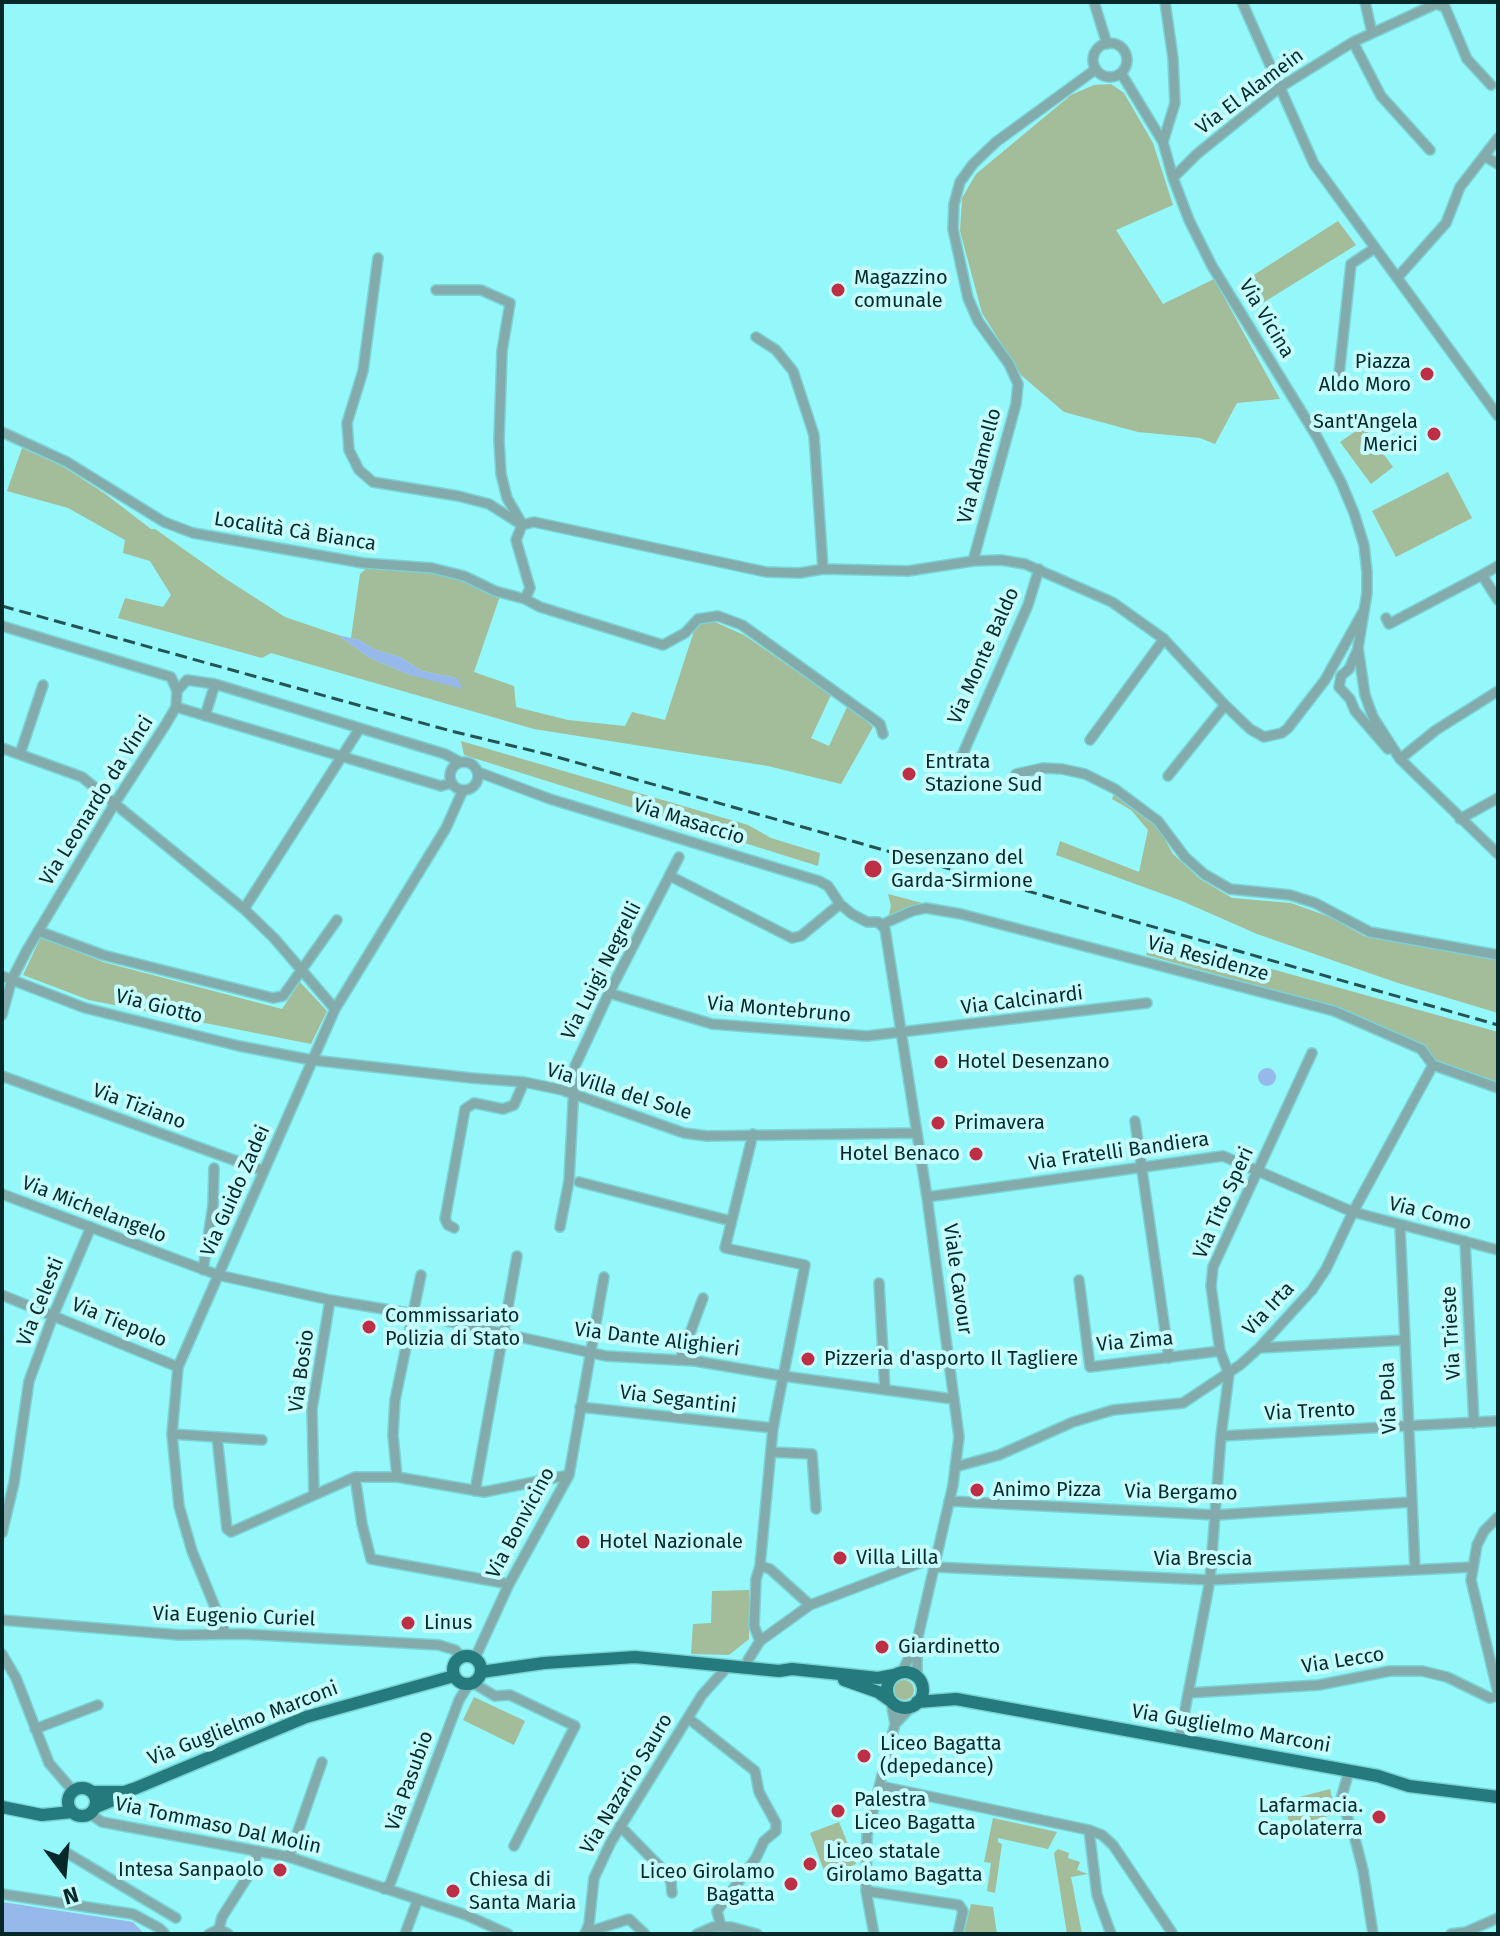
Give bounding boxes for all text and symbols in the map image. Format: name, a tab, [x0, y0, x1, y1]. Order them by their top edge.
street label: Via El Alamein	[1192, 44, 1308, 140]
place label: Magazzino comunale	[854, 266, 948, 313]
street label: Via Vicina	[1233, 275, 1299, 363]
marker: Magazzino comunale	[829, 281, 847, 299]
place label: Piazza Aldo Moro	[1319, 350, 1411, 397]
marker: Piazza Aldo Moro	[1418, 365, 1436, 383]
street label: Via Adamello	[953, 406, 1007, 526]
place label: Sant'Angela Merici	[1313, 410, 1418, 457]
marker: Sant'Angela Merici	[1425, 425, 1443, 443]
street label: Località Cà Bianca	[212, 507, 378, 557]
street label: Via Monte Baldo	[943, 584, 1025, 728]
street label: Via Leonardo da Vinci	[35, 712, 159, 890]
place label: Entrata Stazione Sud	[925, 750, 1042, 797]
marker: Entrata Stazione Sud	[900, 765, 918, 783]
street label: Via Masaccio	[630, 794, 748, 850]
place label: Desenzano del Garda-Sirmione	[891, 846, 1033, 893]
marker: Desenzano del Garda-Sirmione	[862, 858, 884, 880]
street label: Via Luigi Negrelli	[557, 898, 647, 1044]
street label: Via Residenze	[1145, 931, 1271, 987]
street label: Via Calcinardi	[960, 982, 1084, 1020]
street label: Via Giotto	[113, 985, 205, 1029]
street label: Via Montebruno	[706, 992, 852, 1028]
place label: Hotel Desenzano	[957, 1050, 1110, 1074]
marker: Hotel Desenzano	[932, 1053, 950, 1071]
street label: Via Villa del Sole	[543, 1058, 695, 1126]
street label: Via Tiziano	[89, 1079, 189, 1135]
place label: Primavera	[954, 1111, 1045, 1135]
marker: Primavera	[929, 1114, 947, 1132]
street label: Via Guido Zadei	[196, 1122, 276, 1260]
street label: Via Fratelli Bandiera	[1027, 1127, 1211, 1177]
place label: Hotel Benaco	[839, 1142, 960, 1166]
street label: Via Tito Speri	[1189, 1143, 1259, 1263]
marker: Hotel Benaco	[967, 1145, 985, 1163]
street label: Via Michelangelo	[18, 1171, 170, 1249]
street label: Via Como	[1386, 1192, 1474, 1236]
street label: Viale Cavour	[937, 1222, 977, 1336]
street label: Via Celesti	[12, 1254, 70, 1350]
street label: Via Irta	[1238, 1277, 1300, 1341]
street label: Via Trieste	[1438, 1285, 1466, 1381]
street label: Via Tiepolo	[68, 1293, 170, 1353]
place label: Commissariato Polizia di Stato	[385, 1304, 520, 1351]
marker: Commissariato Polizia di Stato	[360, 1318, 378, 1336]
street label: Via Dante Alighieri	[573, 1318, 741, 1362]
street label: Via Zima	[1096, 1327, 1174, 1357]
street label: Via Bosio	[284, 1328, 320, 1414]
place label: Pizzeria d'asporto Il Tagliere	[824, 1347, 1078, 1371]
marker: Pizzeria d'asporto Il Tagliere	[799, 1350, 817, 1368]
street label: Via Pola	[1376, 1361, 1402, 1435]
street label: Via Segantini	[618, 1381, 738, 1419]
street label: Via Trento	[1264, 1398, 1356, 1426]
street label: Via Bonvicino	[482, 1463, 560, 1583]
place label: Animo Pizza	[993, 1478, 1101, 1502]
street label: Via Bergamo	[1124, 1480, 1238, 1506]
marker: Animo Pizza	[968, 1481, 986, 1499]
place label: Hotel Nazionale	[599, 1530, 743, 1554]
marker: Hotel Nazionale	[574, 1533, 592, 1551]
place label: Villa Lilla	[856, 1546, 939, 1570]
street label: Via Brescia	[1154, 1547, 1252, 1571]
marker: Villa Lilla	[831, 1549, 849, 1567]
street label: Via Eugenio Curiel	[152, 1602, 316, 1632]
place label: Linus	[424, 1611, 472, 1635]
marker: Linus	[399, 1614, 417, 1632]
place label: Giardinetto	[898, 1635, 1000, 1659]
marker: Giardinetto	[873, 1638, 891, 1656]
street label: Via Lecco	[1300, 1643, 1386, 1679]
street label: Via Guglielmo Marconi	[145, 1677, 341, 1771]
street label: Via Guglielmo Marconi	[1130, 1700, 1332, 1758]
street label: Via Nazario Sauro	[576, 1710, 678, 1858]
street label: Via Pasubio	[381, 1728, 439, 1834]
place label: Liceo Bagatta (depedance)	[880, 1732, 1002, 1779]
marker: Liceo Bagatta (depedance)	[855, 1747, 873, 1765]
place label: Palestra Liceo Bagatta	[854, 1788, 976, 1835]
street label: Via Tommaso Dal Molin	[113, 1792, 323, 1860]
place label: Lafarmacia. Capolaterra	[1257, 1794, 1363, 1841]
marker: Palestra Liceo Bagatta	[829, 1802, 847, 1820]
marker: Lafarmacia. Capolaterra	[1370, 1808, 1388, 1826]
north arrow	[24, 1832, 104, 1912]
place label: Liceo statale Girolamo Bagatta	[826, 1840, 983, 1887]
marker: Liceo statale Girolamo Bagatta	[801, 1855, 819, 1873]
place label: Intesa Sanpaolo	[118, 1858, 264, 1882]
place label: Liceo Girolamo Bagatta	[640, 1860, 775, 1907]
marker: Intesa Sanpaolo	[271, 1861, 289, 1879]
place label: Chiesa di Santa Maria	[469, 1868, 576, 1915]
marker: Liceo Girolamo Bagatta	[782, 1875, 800, 1893]
text: N	[60, 1881, 81, 1911]
marker: Chiesa di Santa Maria	[444, 1882, 462, 1900]

